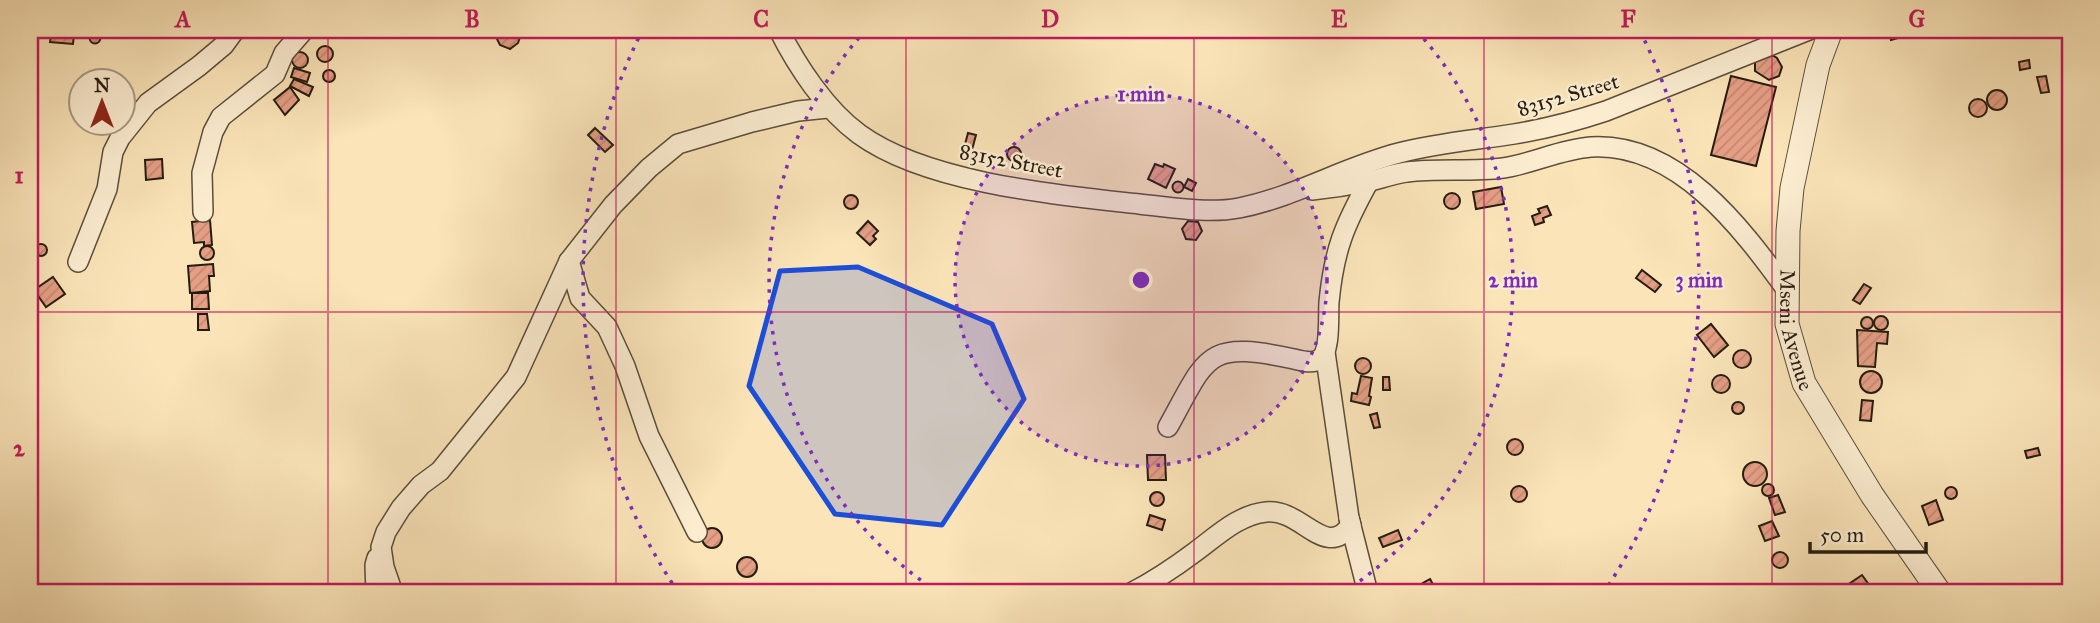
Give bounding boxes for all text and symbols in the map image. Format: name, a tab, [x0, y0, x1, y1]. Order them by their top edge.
text: A	[173, 5, 191, 33]
text: B	[464, 5, 480, 33]
text: C	[753, 5, 769, 33]
text: D	[1041, 5, 1059, 33]
text: E	[1331, 5, 1348, 33]
text: F	[1620, 5, 1636, 33]
text: G	[1909, 5, 1926, 33]
north arrow	[66, 66, 136, 136]
street label: 83152 Street	[1514, 68, 1622, 122]
text: N	[94, 74, 110, 97]
text: 1 min	[1117, 81, 1165, 107]
street label: 83152 Street	[957, 138, 1065, 184]
text: 1	[14, 161, 24, 189]
text: 2 min	[1488, 267, 1538, 293]
text: 3 min	[1675, 267, 1723, 293]
centre of rings	[1129, 268, 1153, 292]
street label: Mseni Avenue	[1774, 269, 1819, 396]
text: 2	[13, 434, 25, 462]
scale bar	[1810, 511, 1925, 555]
text: 50 m	[1820, 522, 1865, 548]

